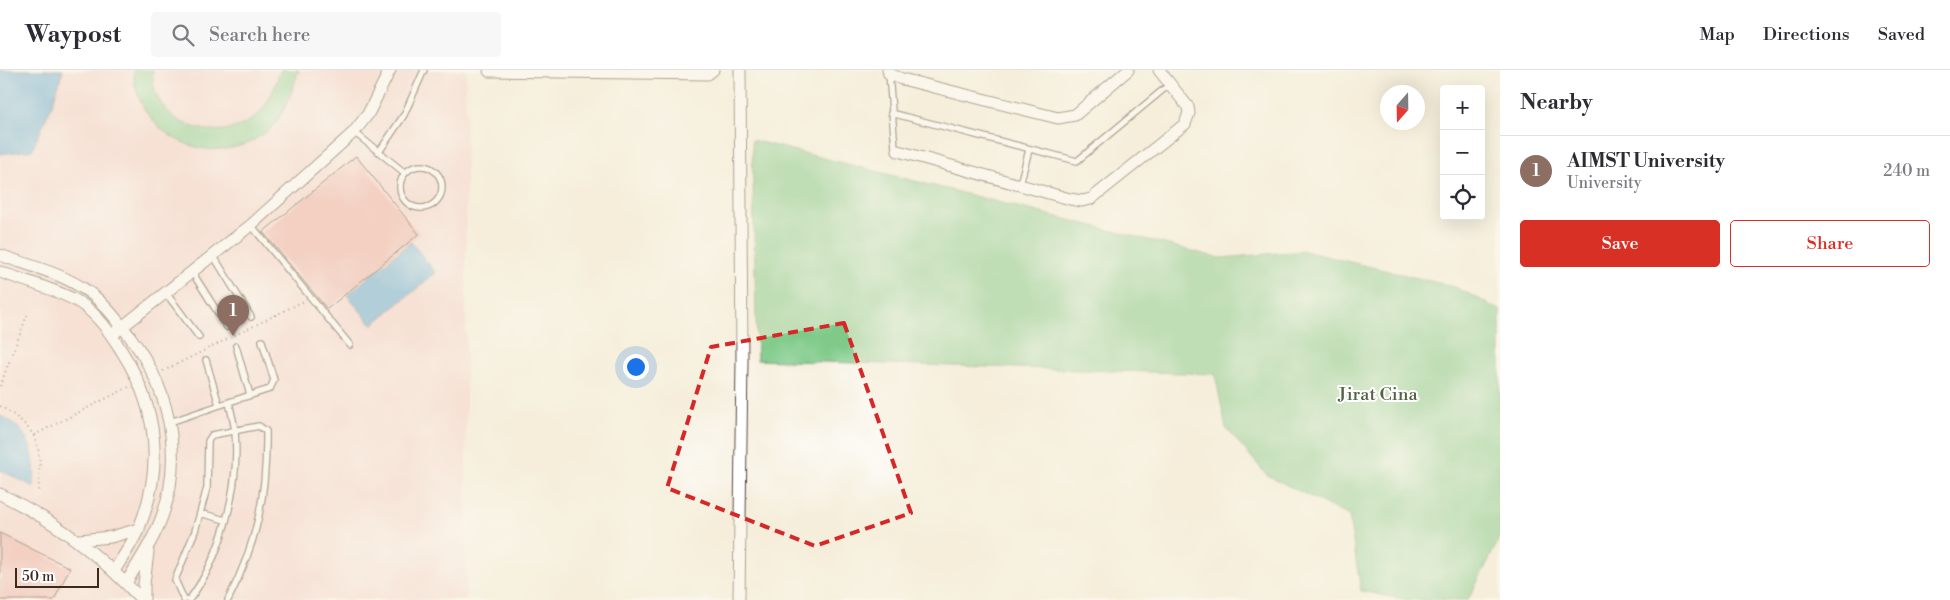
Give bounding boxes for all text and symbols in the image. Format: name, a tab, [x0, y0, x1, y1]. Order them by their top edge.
search box	[151, 12, 501, 57]
text: Waypost	[25, 20, 121, 50]
icon: search	[169, 21, 197, 49]
text: Search here	[209, 23, 310, 47]
text: Map	[1699, 23, 1735, 46]
text: Directions	[1763, 23, 1850, 46]
text: Saved	[1878, 23, 1925, 46]
north arrow	[1380, 85, 1425, 130]
map controls	[1440, 85, 1485, 220]
button: +	[1440, 85, 1485, 130]
text: Nearby	[1520, 90, 1593, 116]
button: −	[1440, 130, 1485, 175]
text: AIMST University	[1567, 149, 1725, 173]
text: 1	[1532, 161, 1540, 181]
text: 240 m	[1883, 161, 1930, 181]
text: University	[1567, 173, 1641, 193]
button: locate	[1440, 175, 1485, 220]
button: Save	[1520, 220, 1720, 267]
button: Share	[1730, 220, 1930, 267]
pin: 1	[217, 295, 249, 336]
your location	[623, 354, 649, 380]
park label: Jirat Cina	[1337, 383, 1419, 406]
scale bar	[15, 565, 99, 588]
text: 50 m	[22, 568, 54, 586]

